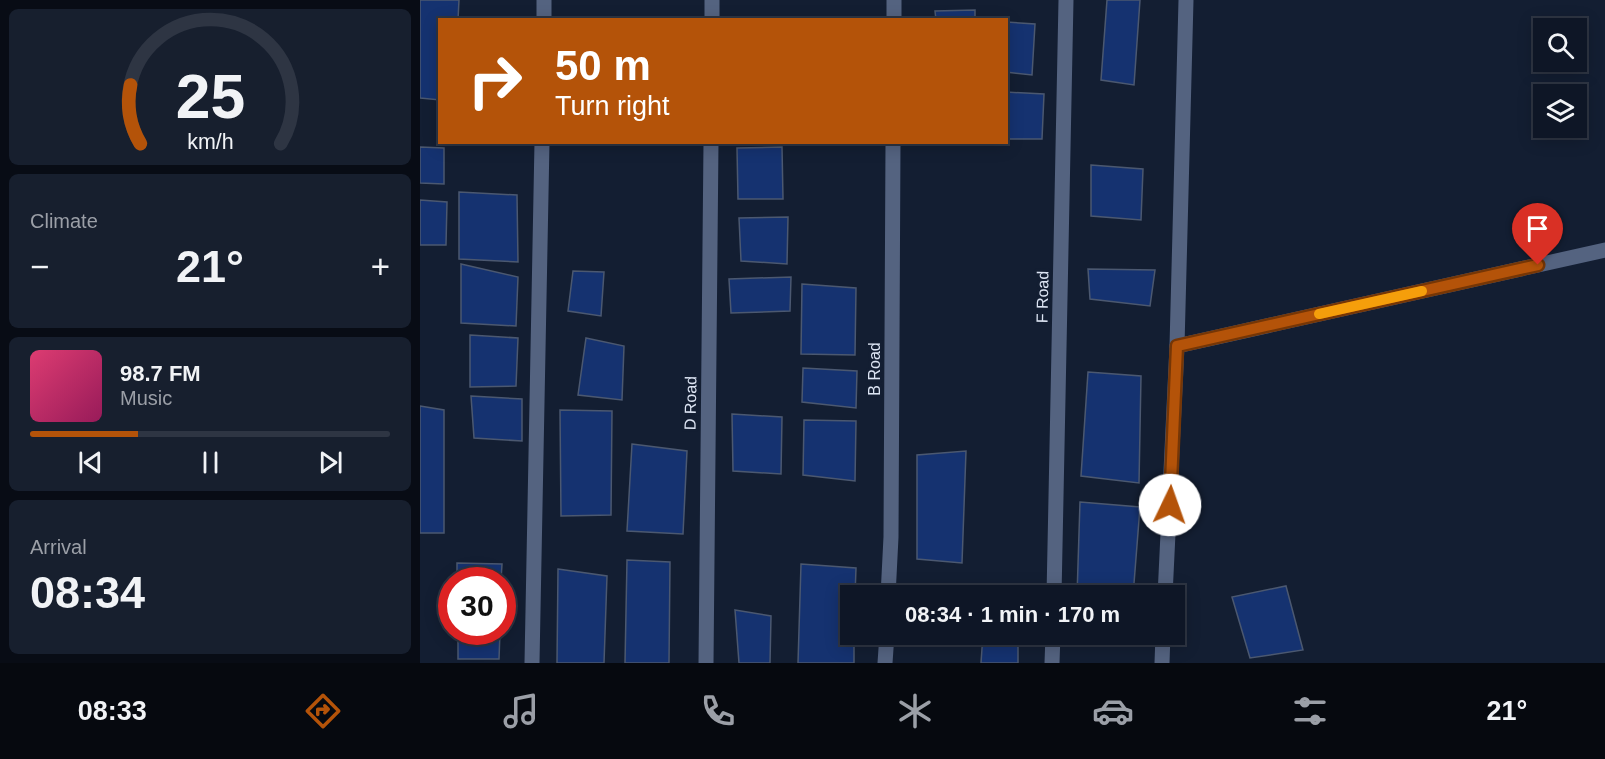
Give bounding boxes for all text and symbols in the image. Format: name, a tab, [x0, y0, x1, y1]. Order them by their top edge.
map controls	[1533, 18, 1587, 138]
button: search	[1533, 18, 1587, 72]
icon: right	[456, 42, 534, 120]
text: 50 m	[555, 42, 651, 89]
text: 25	[175, 62, 245, 131]
button: layers	[1533, 84, 1587, 138]
text: Turn right	[555, 91, 670, 121]
text: km/h	[187, 130, 233, 154]
pin	[1512, 203, 1563, 265]
text: Climate	[30, 210, 98, 232]
icon: arrive	[1521, 212, 1554, 245]
text: 21°	[176, 241, 244, 292]
text: −	[30, 248, 49, 285]
text: +	[371, 248, 390, 285]
street label: F Road	[1034, 271, 1051, 323]
street label: B Road	[866, 342, 883, 396]
text: 98.7 FM	[120, 361, 201, 386]
street label: D Road	[682, 376, 699, 430]
text: Music	[120, 387, 172, 409]
icon: previous	[74, 446, 107, 479]
icon: pause	[194, 446, 227, 479]
icon: next	[314, 446, 347, 479]
position arrow	[1138, 473, 1202, 537]
text: Arrival	[30, 536, 87, 558]
text: 08:34	[30, 567, 145, 618]
speed limit sign: 30	[438, 567, 516, 645]
text: 08:34 · 1 min · 170 m	[905, 602, 1120, 627]
icon: directions	[302, 690, 344, 732]
icon: music	[500, 690, 542, 732]
icon: phone	[697, 690, 739, 732]
icon: climate	[894, 690, 936, 732]
icon: car	[1092, 690, 1134, 732]
icon: filters	[1289, 690, 1331, 732]
text: 08:33	[78, 696, 147, 726]
text: 21°	[1486, 696, 1527, 726]

